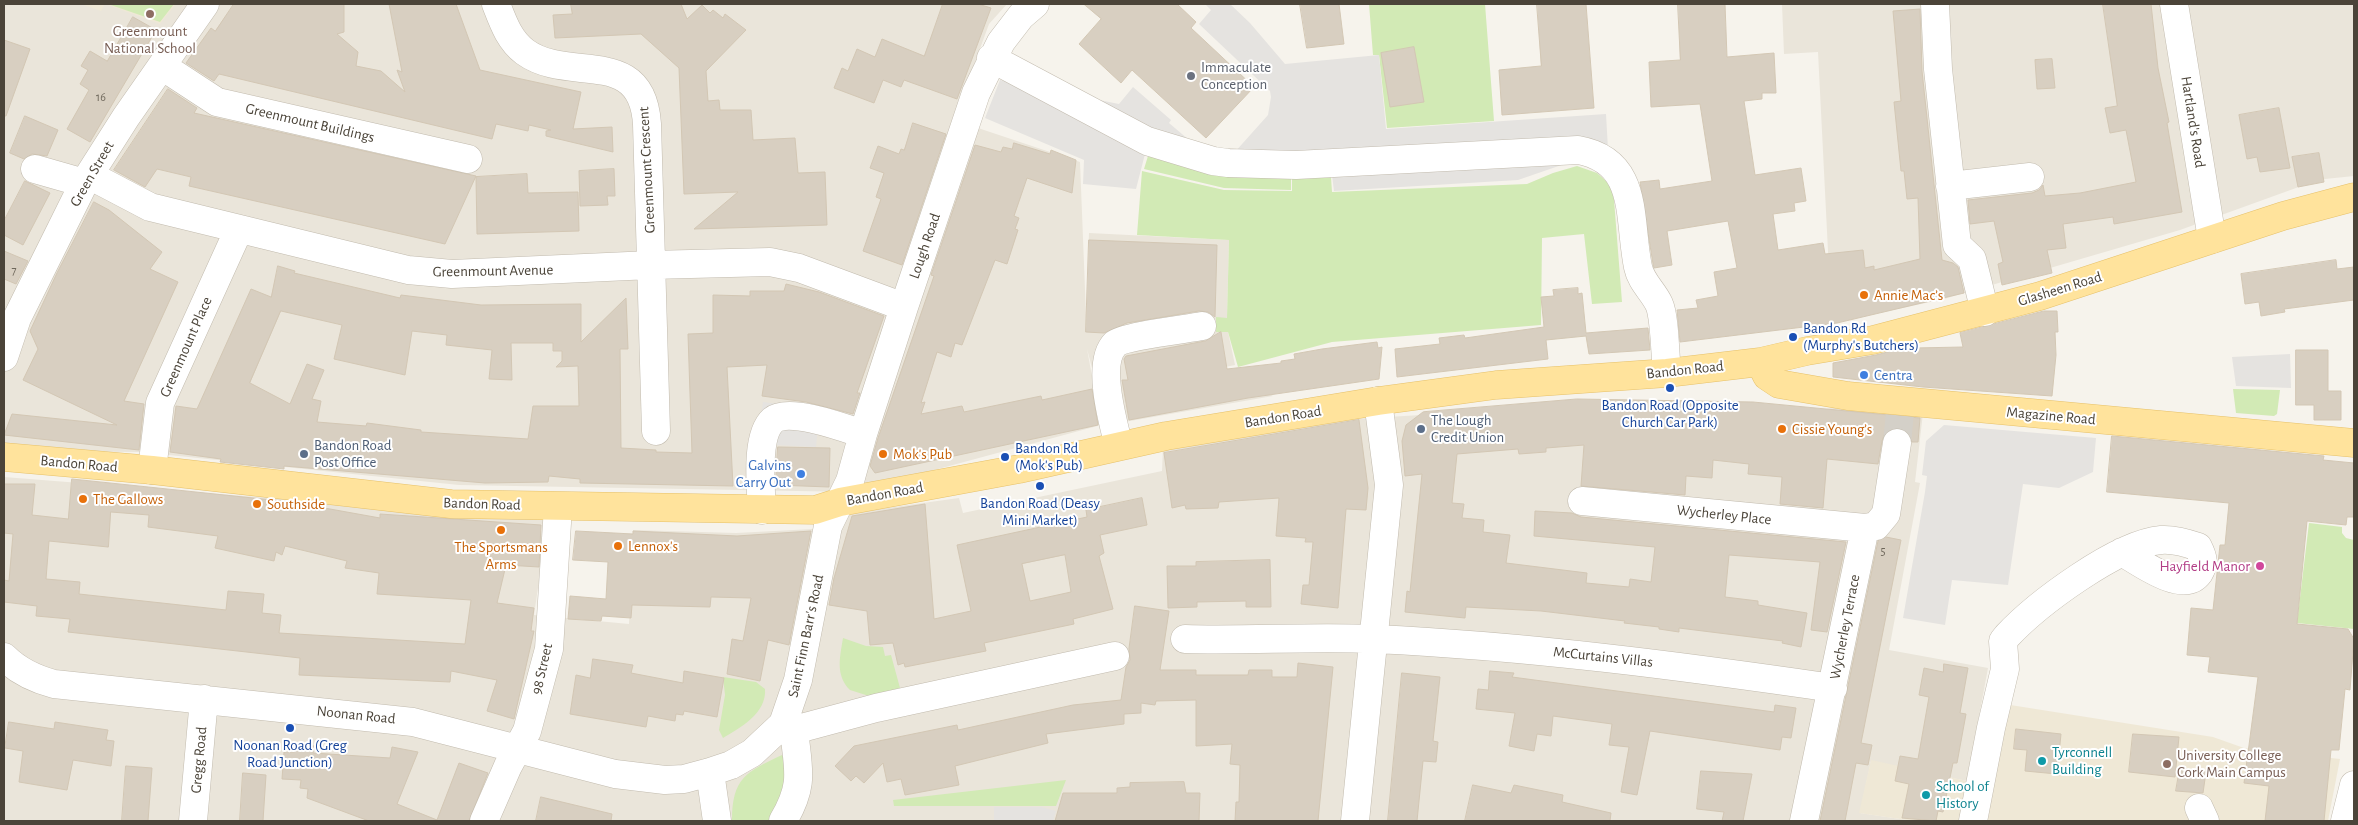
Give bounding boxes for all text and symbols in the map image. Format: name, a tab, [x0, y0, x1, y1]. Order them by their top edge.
marker: Greenmount National School	[144, 8, 156, 20]
place label: Greenmount National School	[104, 22, 196, 57]
place label: Immaculate Conception	[1201, 58, 1271, 93]
marker: Immaculate Conception	[1185, 70, 1197, 82]
street label: Hartland's Road	[2177, 75, 2209, 169]
house number: 16	[96, 90, 106, 104]
street label: Greenmount Buildings	[244, 99, 376, 147]
street label: Greenmount Crescent	[635, 106, 659, 234]
street label: Green Street	[66, 138, 118, 210]
street label: Lough Road	[905, 211, 945, 281]
street label: Greenmount Avenue	[433, 261, 553, 281]
house number: 7	[11, 263, 17, 277]
street label: Glasheen Road	[2016, 268, 2104, 310]
place label: Annie Mac’s	[1874, 286, 1943, 304]
marker: Annie Mac’s	[1858, 289, 1870, 301]
street label: Greenmount Place	[156, 294, 216, 400]
place label: Bandon Rd (Murphy's Butchers)	[1803, 319, 1919, 354]
marker: Bandon Rd (Murphy's Butchers)	[1787, 331, 1799, 343]
street label: Bandon Road	[1645, 357, 1725, 383]
place label: Centra	[1874, 366, 1913, 384]
marker: Centra	[1858, 369, 1870, 381]
marker: Bandon Road (Opposite Church Car Park)	[1664, 382, 1676, 394]
place label: Bandon Road (Opposite Church Car Park)	[1601, 396, 1739, 431]
street label: Bandon Road	[1243, 402, 1323, 432]
street label: Magazine Road	[2006, 403, 2096, 429]
place label: The Lough Credit Union	[1431, 411, 1504, 446]
place label: Cissie Young’s	[1792, 420, 1872, 438]
marker: The Lough Credit Union	[1415, 423, 1427, 435]
marker: Cissie Young’s	[1776, 423, 1788, 435]
place label: Bandon Road Post Office	[314, 436, 392, 471]
place label: Bandon Rd (Mok's Pub)	[1015, 439, 1083, 474]
place label: Mok's Pub	[893, 445, 952, 463]
marker: Bandon Road Post Office	[298, 448, 310, 460]
marker: Mok's Pub	[877, 448, 889, 460]
marker: Bandon Rd (Mok's Pub)	[999, 451, 1011, 463]
street label: Bandon Road	[40, 452, 118, 476]
place label: Galvins Carry Out	[736, 456, 791, 491]
marker: Galvins Carry Out	[795, 468, 807, 480]
street label: Bandon Road	[845, 478, 925, 510]
marker: Bandon Road (Deasy Mini Market)	[1034, 480, 1046, 492]
place label: The Gallows	[93, 490, 163, 508]
marker: The Gallows	[77, 493, 89, 505]
street label: Bandon Road	[443, 494, 521, 514]
place label: Bandon Road (Deasy Mini Market)	[980, 494, 1100, 529]
place label: Southside	[267, 495, 325, 513]
marker: Southside	[251, 498, 263, 510]
street label: Wycherley Place	[1676, 501, 1772, 529]
marker: The Sportsmans Arms	[495, 524, 507, 536]
place label: Lennox's	[628, 537, 678, 555]
place label: The Sportsmans Arms	[454, 538, 548, 573]
marker: Lennox's	[612, 540, 624, 552]
house number: 5	[1880, 544, 1886, 558]
place label: Hayfield Manor	[2159, 557, 2250, 575]
marker: Hayfield Manor	[2254, 560, 2266, 572]
street label: Saint Finn Barr's Road	[784, 573, 828, 699]
street label: Wycherley Terrace	[1826, 573, 1864, 681]
street label: 98 Street	[527, 642, 557, 696]
street label: McCurtains Villas	[1552, 643, 1654, 671]
street label: Noonan Road	[316, 702, 396, 728]
marker: Noonan Road (Greg Road Junction)	[284, 722, 296, 734]
street label: Gregg Road	[187, 726, 211, 794]
place label: Noonan Road (Greg Road Junction)	[233, 736, 347, 771]
place label: Tyrconnell Building	[2052, 743, 2112, 778]
place label: University College Cork Main Campus	[2177, 746, 2286, 781]
marker: Tyrconnell Building	[2036, 755, 2048, 767]
marker: University College Cork Main Campus	[2161, 758, 2173, 770]
place label: School of History	[1936, 777, 1989, 812]
marker: School of History	[1920, 789, 1932, 801]

